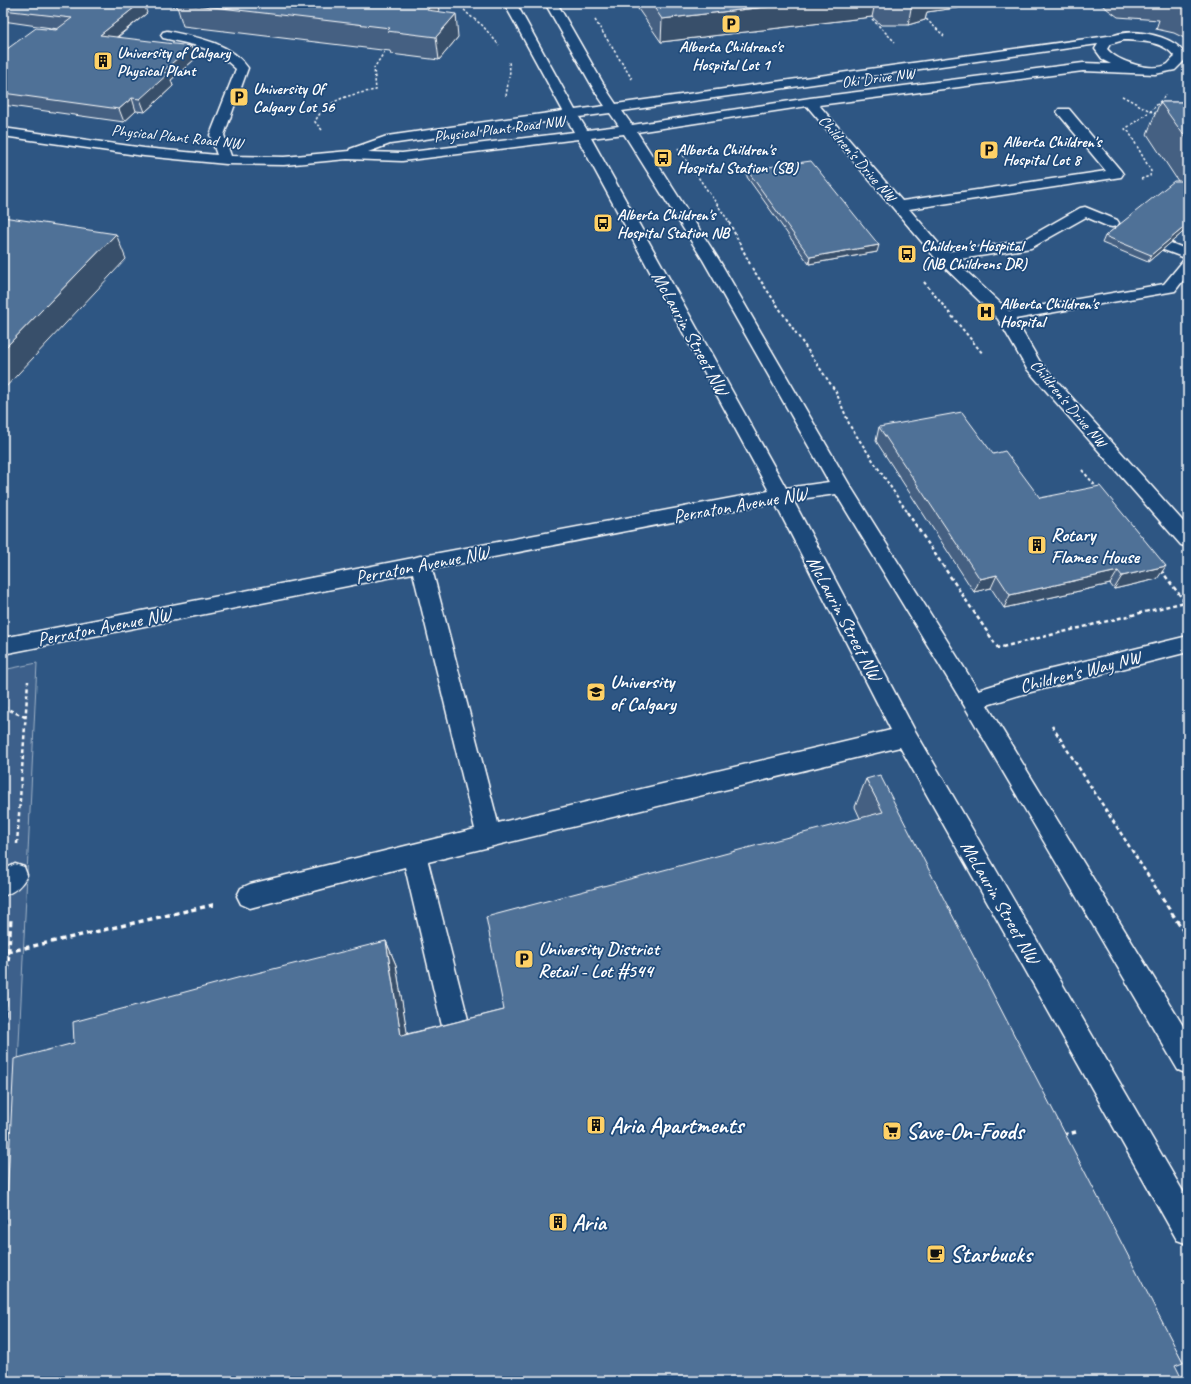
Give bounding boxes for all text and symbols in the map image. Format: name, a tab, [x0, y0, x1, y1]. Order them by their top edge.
parking icon: Alberta Childrens's Hospital Lot 1	[720, 13, 742, 35]
place label: Alberta Childrens's Hospital Lot 1	[679, 37, 784, 75]
place label: University of Calgary Physical Plant	[117, 43, 232, 81]
building icon: University of Calgary Physical Plant	[92, 50, 114, 72]
street label: Oki Drive NW	[840, 63, 918, 92]
place label: University Of Calgary Lot 56	[253, 79, 336, 117]
parking icon: University Of Calgary Lot 56	[228, 86, 250, 108]
street label: Physical Plant Road NW	[433, 111, 569, 147]
street label: Children's Drive NW	[814, 111, 902, 208]
street label: Physical Plant Road NW	[110, 120, 247, 154]
place label: Alberta Children's Hospital Lot 8	[1003, 132, 1103, 170]
parking icon: Alberta Children's Hospital Lot 8	[978, 139, 1000, 161]
place label: Alberta Children's Hospital Station (SB)	[677, 140, 800, 178]
bus stop icon: Alberta Children's Hospital Station (SB)	[652, 147, 674, 169]
place label: Alberta Children's Hospital Station NB	[617, 205, 731, 243]
bus stop icon: Alberta Children's Hospital Station NB	[592, 212, 614, 234]
place label: Children's Hospital (NB Childrens DR)	[921, 236, 1029, 274]
bus stop icon: Children's Hospital (NB Childrens DR)	[896, 243, 918, 265]
street label: McLaurin Street NW	[646, 267, 735, 402]
place label: Alberta Children's Hospital	[1000, 294, 1100, 332]
hospital icon: Alberta Children's Hospital	[975, 301, 997, 323]
street label: Children's Drive NW	[1026, 355, 1112, 454]
street label: Perraton Avenue NW	[671, 481, 811, 529]
place label: Rotary Flames House	[1051, 523, 1141, 569]
building icon: Rotary Flames House	[1026, 534, 1048, 556]
street label: Perraton Avenue NW	[353, 540, 493, 590]
street label: McLaurin Street NW	[801, 552, 888, 687]
street label: Perraton Avenue NW	[35, 602, 175, 652]
street label: Children's Way NW	[1017, 645, 1146, 699]
place label: University of Calgary	[610, 670, 677, 716]
school or university icon: University of Calgary	[585, 681, 607, 703]
street label: McLaurin Street NW	[955, 837, 1046, 970]
place label: University District Retail - Lot #544	[538, 937, 661, 983]
parking icon: University District Retail - Lot #544	[513, 948, 535, 970]
place label: Aria Apartments	[610, 1111, 746, 1140]
building icon: Aria Apartments	[585, 1114, 607, 1136]
place label: Save-On-Foods	[906, 1117, 1027, 1146]
supermarket icon: Save-On-Foods	[881, 1120, 903, 1142]
place label: Aria	[572, 1208, 607, 1237]
building icon: Aria	[547, 1211, 569, 1233]
place label: Starbucks	[950, 1240, 1035, 1269]
cafe icon: Starbucks	[925, 1243, 947, 1265]

